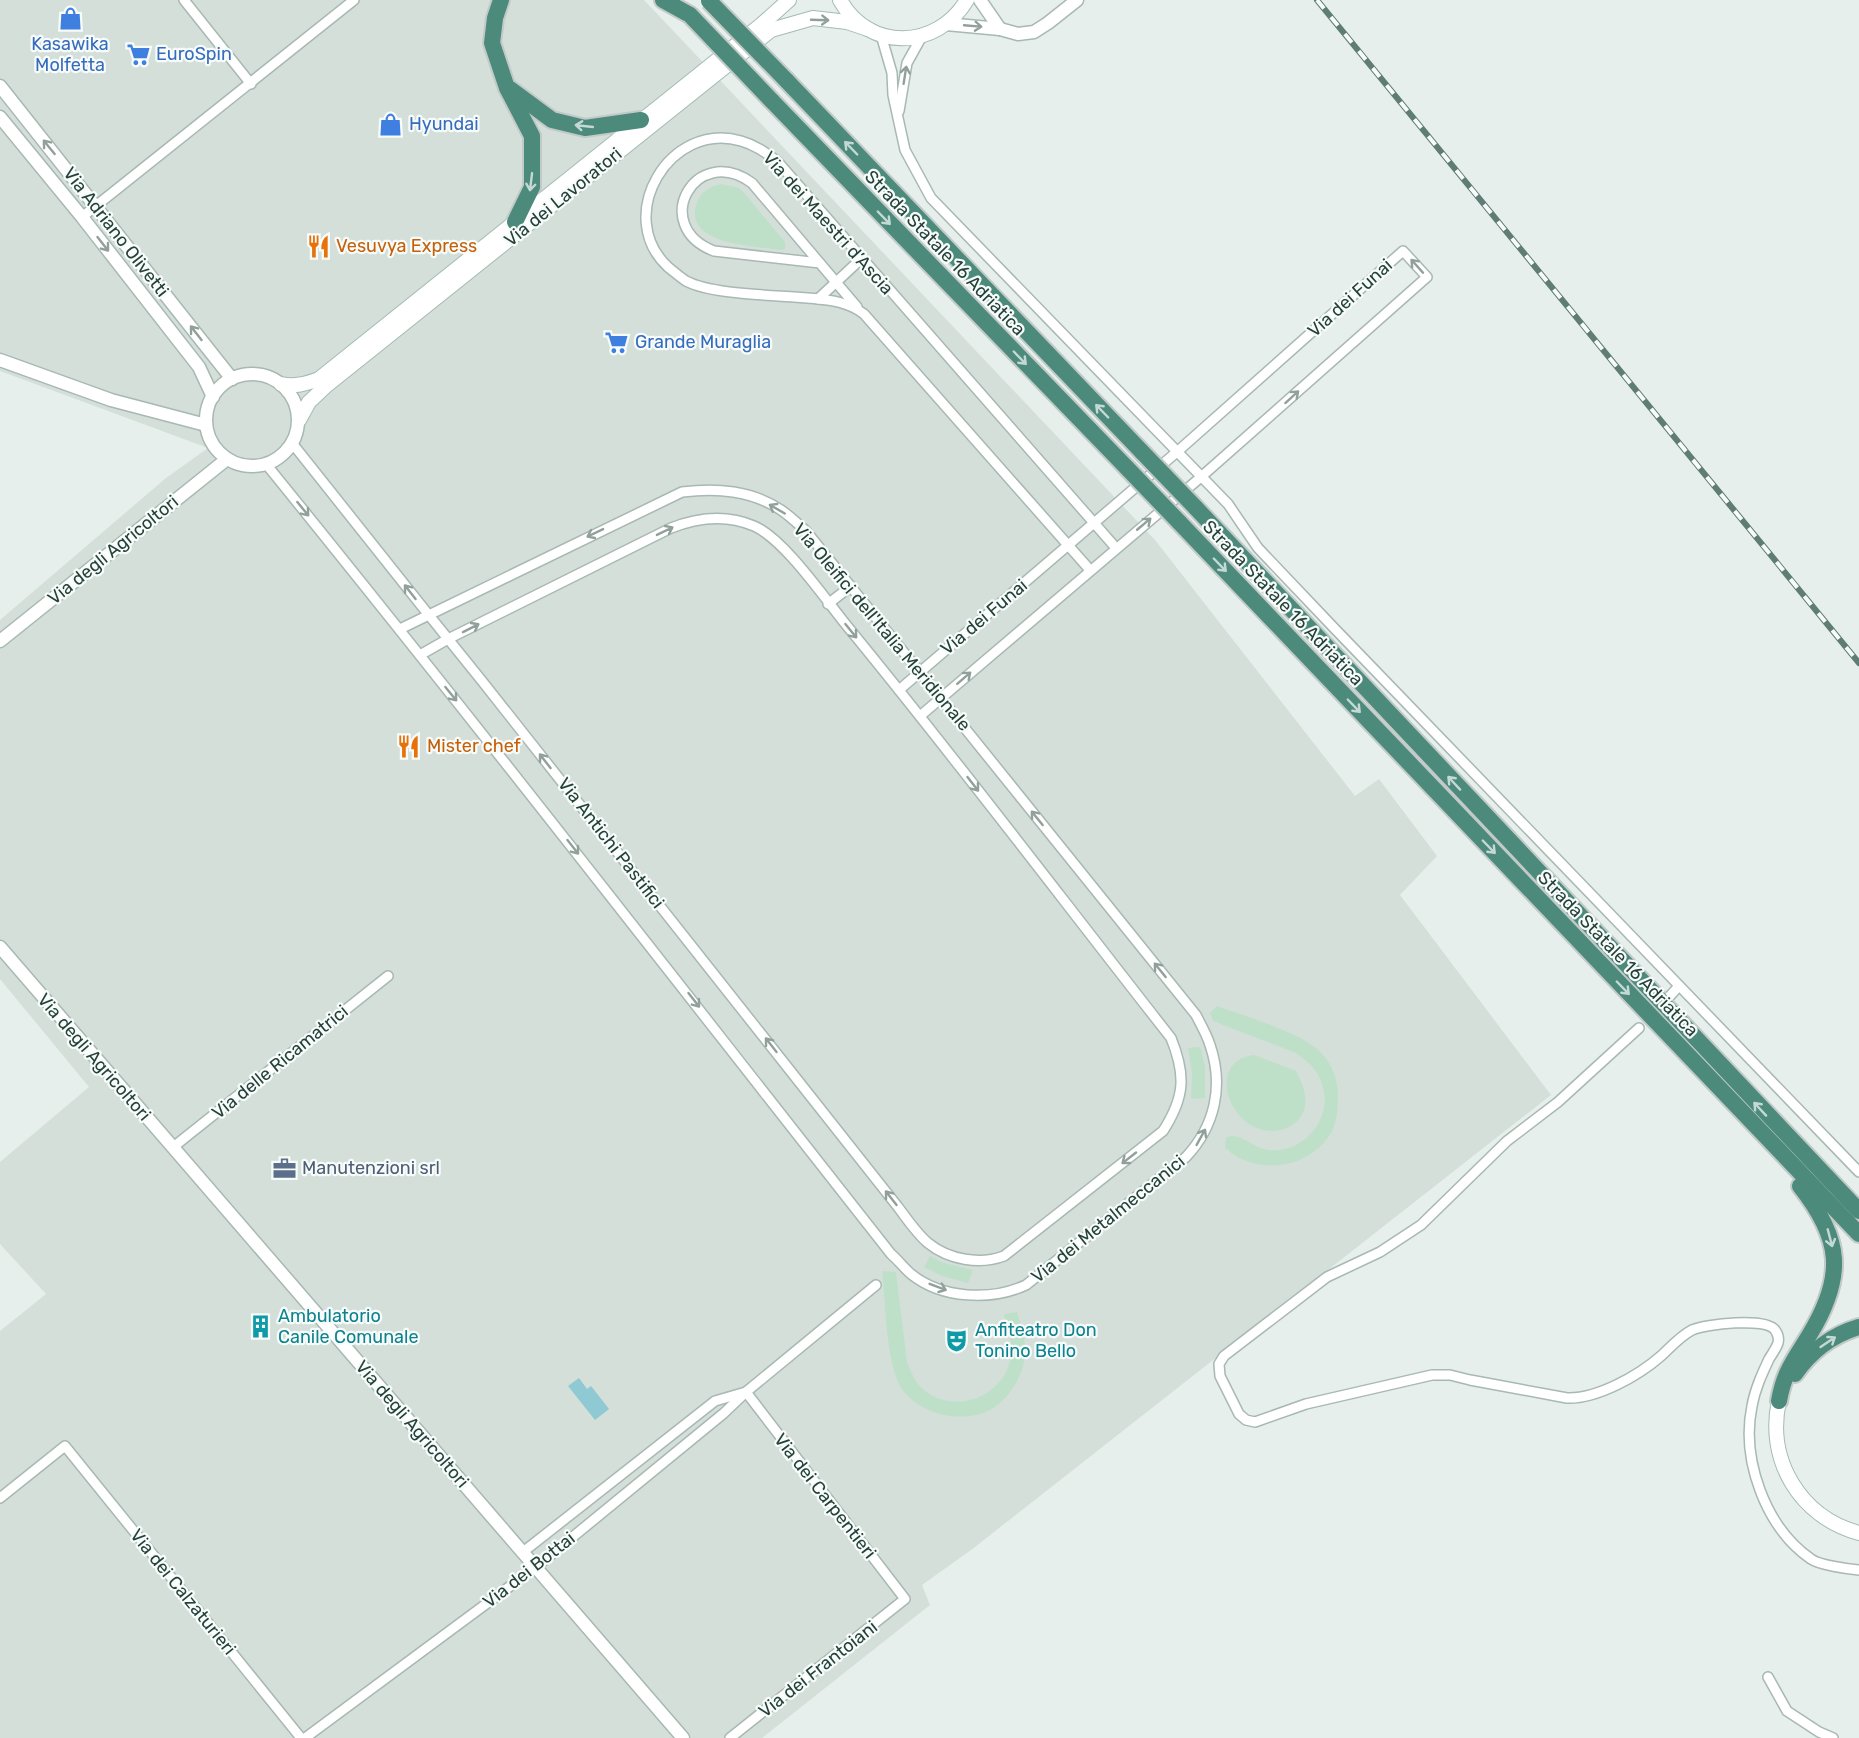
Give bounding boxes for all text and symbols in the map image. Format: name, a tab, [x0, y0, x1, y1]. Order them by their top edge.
shop icon: Kasawika Molfetta	[57, 5, 83, 31]
one-way arrow	[809, 14, 829, 25]
one-way arrow	[963, 21, 982, 32]
place label: Kasawika Molfetta	[31, 33, 109, 76]
supermarket icon: EuroSpin	[125, 41, 151, 67]
place label: EuroSpin	[156, 43, 232, 65]
one-way arrow	[900, 65, 911, 85]
shop icon: Hyundai	[378, 111, 404, 137]
place label: Hyundai	[409, 113, 479, 135]
one-way arrow	[575, 120, 594, 131]
one-way arrow	[42, 139, 55, 155]
one-way arrow	[844, 141, 858, 156]
street label: Via dei Lavoratori	[500, 143, 626, 251]
street label: Via dei Maestri d’Ascia	[758, 147, 898, 299]
street label: Via Adriano Olivetti	[59, 163, 173, 301]
street label: Strada Statale 16 Adriatica	[860, 166, 1030, 340]
one-way arrow	[525, 172, 536, 191]
one-way arrow	[877, 210, 892, 225]
restaurant icon: Vesuvya Express	[305, 233, 331, 259]
place label: Vesuvya Express	[336, 235, 477, 257]
one-way arrow	[97, 236, 110, 252]
street label: Via dei Funai	[1303, 254, 1397, 342]
one-way arrow	[1410, 259, 1425, 274]
one-way arrow	[189, 325, 202, 341]
supermarket icon: Grande Muraglia	[604, 329, 630, 355]
place label: Grande Muraglia	[635, 331, 771, 353]
one-way arrow	[1013, 350, 1027, 365]
one-way arrow	[1284, 390, 1299, 404]
one-way arrow	[1095, 403, 1109, 418]
street label: Via degli Agricoltori	[43, 491, 183, 609]
one-way arrow	[297, 501, 310, 517]
one-way arrow	[769, 503, 786, 515]
street label: Strada Statale 16 Adriatica	[1198, 516, 1368, 690]
one-way arrow	[1136, 517, 1151, 531]
street label: Via Oleifici dell'Italia Meridionale	[788, 519, 976, 735]
one-way arrow	[655, 525, 673, 537]
one-way arrow	[587, 528, 605, 539]
one-way arrow	[1213, 557, 1227, 572]
street label: Via dei Funai	[936, 574, 1032, 660]
one-way arrow	[404, 584, 417, 600]
one-way arrow	[462, 621, 480, 633]
one-way arrow	[844, 623, 857, 639]
one-way arrow	[956, 671, 971, 685]
one-way arrow	[445, 686, 458, 702]
one-way arrow	[1347, 698, 1362, 713]
restaurant icon: Mister chef	[396, 733, 422, 759]
place label: Mister chef	[427, 735, 521, 757]
one-way arrow	[538, 754, 552, 769]
street label: Via Antichi Pastifici	[553, 773, 669, 913]
one-way arrow	[966, 775, 979, 791]
one-way arrow	[1447, 776, 1461, 791]
one-way arrow	[1031, 810, 1044, 826]
one-way arrow	[566, 839, 579, 855]
one-way arrow	[1482, 839, 1496, 854]
street label: Strada Statale 16 Adriatica	[1533, 867, 1703, 1041]
one-way arrow	[1153, 962, 1166, 978]
one-way arrow	[1616, 981, 1631, 996]
street label: Via degli Agricoltori	[33, 989, 155, 1125]
one-way arrow	[687, 992, 700, 1008]
street label: Via delle Ricamatrici	[207, 1000, 353, 1124]
one-way arrow	[764, 1038, 777, 1054]
one-way arrow	[1753, 1101, 1767, 1116]
one-way arrow	[1196, 1129, 1208, 1146]
street label: Via dei Metalmeccanici	[1027, 1150, 1189, 1288]
one-way arrow	[1122, 1151, 1138, 1164]
office icon: Manutenzioni srl	[271, 1155, 297, 1181]
place label: Manutenzioni srl	[302, 1157, 440, 1179]
one-way arrow	[885, 1191, 898, 1207]
one-way arrow	[1825, 1228, 1837, 1247]
one-way arrow	[928, 1282, 947, 1293]
place label: Ambulatorio Canile Comunale	[278, 1305, 419, 1348]
building icon: Ambulatorio Canile Comunale	[247, 1313, 273, 1339]
place label: Anfiteatro Don Tonino Bello	[975, 1319, 1097, 1362]
theatre icon: Anfiteatro Don Tonino Bello	[944, 1327, 970, 1353]
one-way arrow	[1819, 1336, 1835, 1348]
street label: Via degli Agricoltori	[351, 1356, 473, 1492]
street label: Via dei Carpentieri	[769, 1429, 881, 1563]
street label: Via dei Calzaturieri	[125, 1525, 241, 1659]
street label: Via dei Bottai	[479, 1527, 579, 1613]
street label: Via dei Frantoiani	[754, 1616, 882, 1722]

